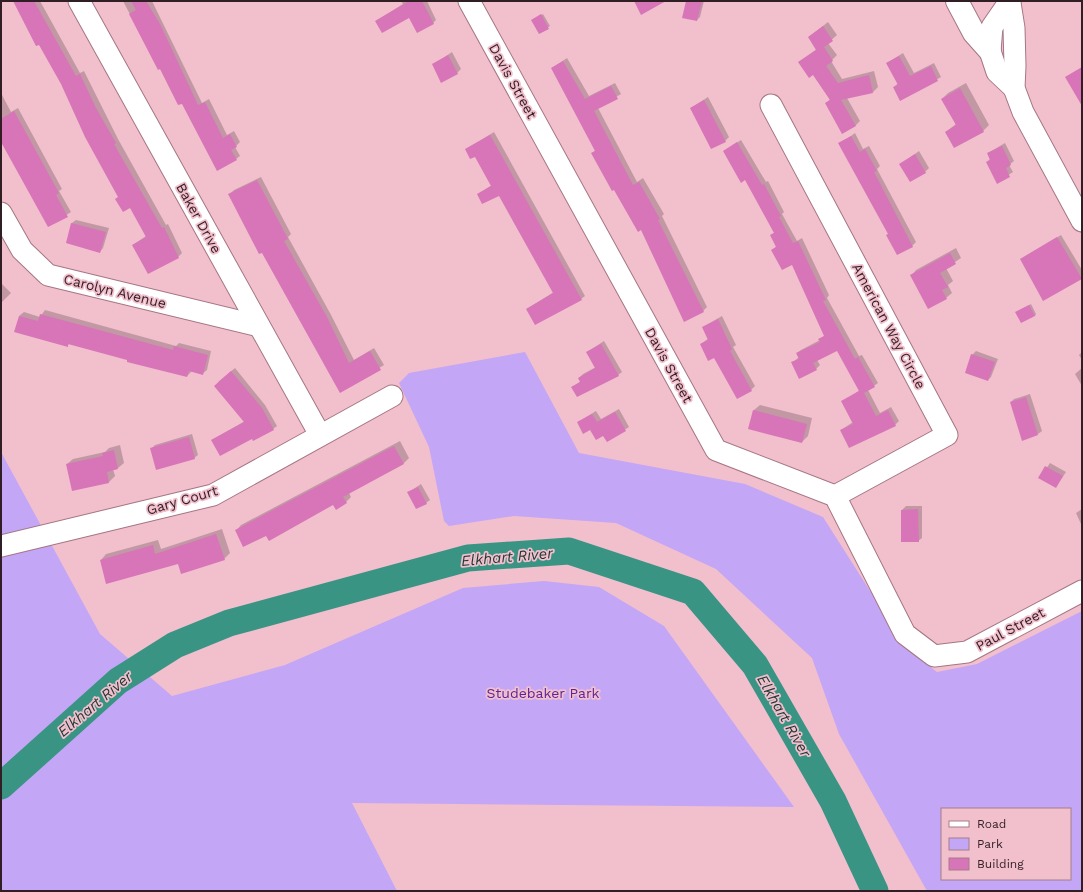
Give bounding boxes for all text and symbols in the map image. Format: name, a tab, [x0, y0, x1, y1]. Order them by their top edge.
street label: Davis Street	[486, 41, 540, 121]
street label: Baker Drive	[173, 180, 225, 256]
street label: American Way Circle	[849, 260, 929, 392]
street label: Carolyn Avenue	[62, 271, 168, 311]
street label: Davis Street	[642, 325, 696, 405]
street label: Gary Court	[145, 482, 220, 518]
water label: Elkhart River	[460, 544, 555, 570]
street label: Paul Street	[973, 604, 1047, 654]
water label: Elkhart River	[54, 667, 137, 741]
water label: Elkhart River	[753, 672, 815, 761]
park label: Studebaker Park	[486, 685, 600, 701]
legend	[941, 808, 1071, 880]
text: Road	[977, 817, 1006, 831]
text: Park	[977, 837, 1003, 851]
text: Building	[977, 857, 1024, 871]

